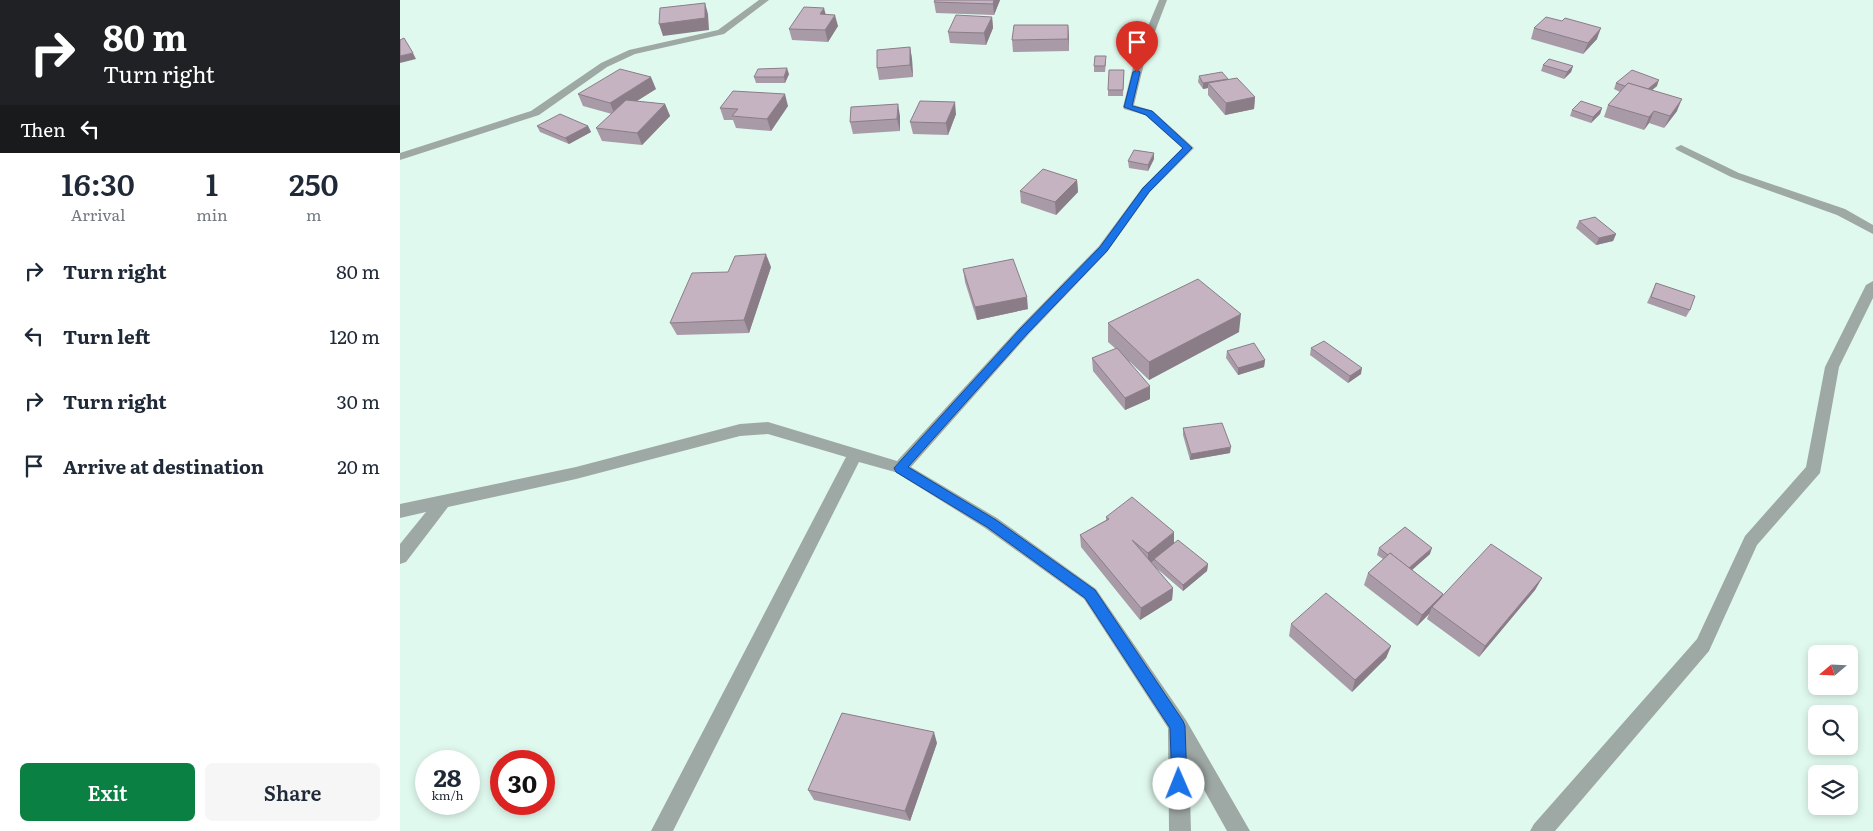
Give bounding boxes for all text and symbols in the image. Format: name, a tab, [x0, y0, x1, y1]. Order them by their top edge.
text: 80 m	[103, 10, 187, 62]
icon: right	[20, 20, 85, 85]
pin	[1116, 21, 1158, 72]
icon: arrive	[1123, 28, 1151, 56]
text: Turn right	[103, 57, 215, 90]
text: Then	[20, 115, 66, 143]
icon: left	[76, 115, 104, 143]
text: 16:30	[61, 161, 135, 205]
text: 1	[206, 161, 218, 205]
text: 250	[289, 161, 339, 205]
text: Arrival	[71, 202, 125, 226]
text: min	[196, 202, 228, 226]
text: m	[306, 202, 322, 226]
icon: right	[20, 257, 48, 285]
text: Turn right	[63, 257, 167, 285]
text: 80 m	[336, 257, 380, 285]
icon: left	[20, 322, 48, 350]
text: Turn left	[63, 322, 150, 350]
text: 120 m	[329, 322, 380, 350]
icon: right	[20, 387, 48, 415]
text: Turn right	[63, 387, 167, 415]
text: 30 m	[336, 387, 380, 415]
icon: arrive	[20, 452, 48, 480]
text: Arrive at destination	[63, 452, 264, 480]
text: 20 m	[337, 452, 380, 480]
north arrow	[1808, 645, 1858, 695]
map controls	[1808, 645, 1858, 815]
button: search	[1808, 705, 1858, 755]
speed limit sign: 30	[490, 750, 555, 815]
position arrow	[1152, 757, 1204, 809]
text: 28	[433, 758, 462, 795]
button: Exit	[20, 763, 195, 821]
button: Share	[205, 763, 380, 821]
button: layers	[1808, 765, 1858, 815]
text: km/h	[432, 786, 463, 804]

